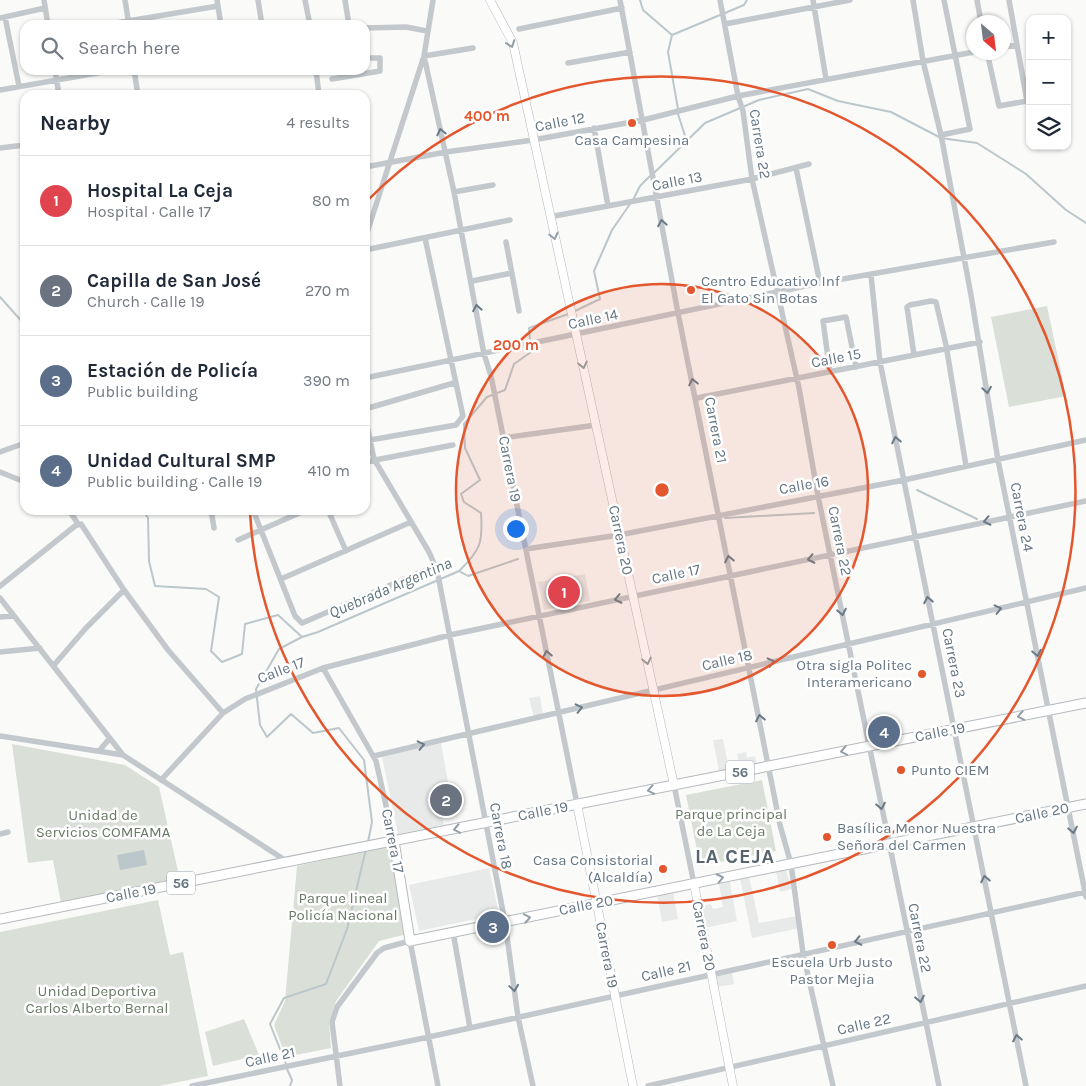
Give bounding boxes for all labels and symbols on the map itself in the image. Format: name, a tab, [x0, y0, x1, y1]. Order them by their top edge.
north arrow	[966, 15, 1011, 60]
one-way arrow	[506, 39, 516, 47]
text: 400 m	[464, 107, 510, 125]
street label: Calle 12	[533, 108, 587, 136]
street label: Carrera 22	[746, 108, 774, 180]
marker: Casa Campesina	[626, 117, 638, 129]
one-way arrow	[436, 127, 447, 136]
place label: Casa Campesina	[575, 131, 689, 149]
street label: Calle 13	[650, 167, 704, 195]
one-way arrow	[658, 218, 668, 227]
one-way arrow	[548, 232, 559, 241]
place label: Centro Educativo Inf El Gato Sin Botas	[701, 272, 841, 307]
marker: Centro Educativo Inf El Gato Sin Botas	[685, 284, 697, 296]
one-way arrow	[472, 304, 482, 313]
street label: Calle 14	[566, 305, 620, 333]
text: 200 m	[493, 336, 539, 354]
street label: Calle 15	[809, 344, 863, 372]
one-way arrow	[577, 361, 588, 369]
one-way arrow	[688, 378, 699, 387]
one-way arrow	[982, 386, 992, 395]
street label: Carrera 21	[701, 395, 731, 465]
street label: Carrera 19	[495, 434, 525, 504]
one-way arrow	[892, 436, 902, 445]
street label: Calle 16	[777, 472, 831, 498]
centre of rings	[653, 481, 671, 499]
street label: Carrera 24	[1006, 481, 1038, 554]
street label: Carrera 20	[605, 503, 637, 577]
street label: Carrera 22	[824, 505, 856, 577]
one-way arrow	[982, 515, 991, 526]
your location	[503, 516, 529, 542]
water label: Quebrada Argentina	[326, 553, 455, 622]
one-way arrow	[806, 553, 815, 564]
one-way arrow	[724, 554, 734, 563]
street label: Calle 17	[650, 560, 702, 588]
pin: 1	[548, 573, 580, 611]
one-way arrow	[613, 593, 622, 604]
one-way arrow	[924, 595, 934, 604]
one-way arrow	[993, 604, 1002, 615]
one-way arrow	[836, 608, 846, 616]
street label: Carrera 23	[938, 627, 970, 699]
street label: Calle 18	[700, 645, 754, 675]
one-way arrow	[542, 649, 553, 658]
one-way arrow	[1031, 649, 1042, 658]
street label: Calle 17	[255, 653, 307, 687]
one-way arrow	[641, 656, 651, 665]
place label: Otra sigla Politec Interamericano	[796, 656, 912, 691]
one-way arrow	[767, 657, 776, 668]
marker: Otra sigla Politec Interamericano	[916, 668, 928, 680]
one-way arrow	[575, 703, 584, 714]
one-way arrow	[1017, 710, 1025, 721]
pin: 4	[868, 713, 900, 751]
one-way arrow	[756, 714, 766, 723]
street label: Calle 19	[913, 718, 967, 746]
one-way arrow	[417, 740, 426, 751]
one-way arrow	[840, 745, 849, 756]
road number: 56	[726, 760, 754, 784]
place label: Punto CIEM	[911, 761, 989, 779]
marker: Punto CIEM	[895, 764, 907, 776]
pin: 2	[430, 781, 462, 819]
one-way arrow	[646, 784, 655, 795]
street label: Calle 19	[516, 797, 570, 825]
street label: Calle 20	[1013, 798, 1071, 827]
street label: Carrera 18	[486, 801, 516, 871]
one-way arrow	[875, 801, 885, 810]
park label: Parque principal de La Ceja	[675, 805, 787, 840]
park label: Unidad de Servicios COMFAMA	[36, 806, 171, 841]
street label: Carrera 17	[378, 807, 408, 875]
place label: Basílica Menor Nuestra Señora del Carmen	[837, 819, 996, 854]
one-way arrow	[453, 823, 462, 833]
one-way arrow	[1067, 825, 1077, 834]
marker: Basílica Menor Nuestra Señora del Carmen	[821, 831, 833, 843]
district label: LA CEJA	[695, 845, 775, 868]
place label: Casa Consistorial (Alcaldía)	[533, 851, 653, 886]
marker: Casa Consistorial (Alcaldía)	[657, 863, 669, 875]
road number: 56	[167, 871, 195, 894]
one-way arrow	[716, 874, 725, 884]
one-way arrow	[980, 874, 990, 883]
street label: Calle 19	[104, 879, 158, 907]
park label: Parque lineal Policía Nacional	[288, 889, 398, 924]
street label: Calle 20	[557, 891, 615, 919]
street label: Carrera 20	[688, 900, 720, 973]
street label: Carrera 22	[904, 902, 936, 974]
pin: 3	[477, 908, 509, 946]
one-way arrow	[522, 913, 531, 923]
street label: Carrera 19	[592, 920, 622, 990]
one-way arrow	[854, 935, 863, 946]
marker: Escuela Urb Justo Pastor Mejia	[826, 939, 838, 951]
place label: Escuela Urb Justo Pastor Mejia	[771, 953, 893, 988]
street label: Calle 21	[639, 957, 693, 985]
park label: Unidad Deportiva Carlos Alberto Bernal	[26, 982, 168, 1017]
one-way arrow	[508, 985, 519, 993]
one-way arrow	[914, 995, 924, 1004]
street label: Calle 22	[835, 1009, 893, 1039]
one-way arrow	[1012, 1034, 1022, 1043]
street label: Calle 21	[243, 1043, 297, 1071]

